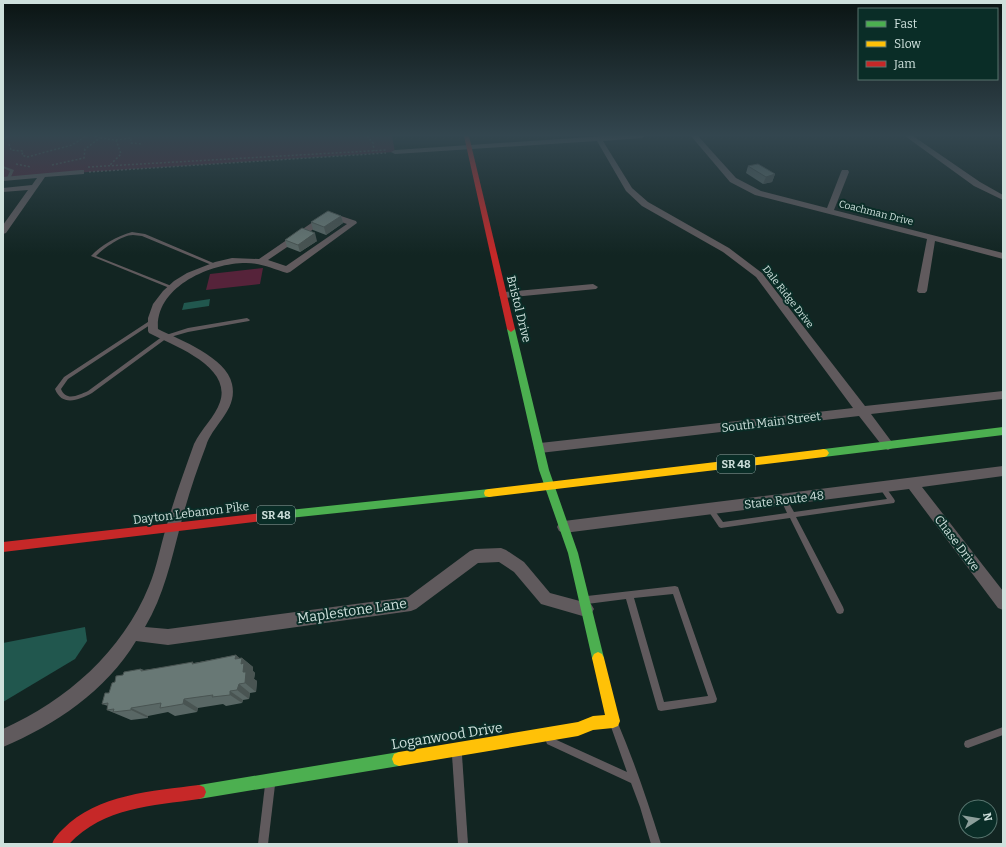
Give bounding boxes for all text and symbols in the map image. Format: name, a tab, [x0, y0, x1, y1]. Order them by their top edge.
legend	[858, 8, 998, 80]
text: Fast	[894, 17, 918, 31]
text: Slow	[894, 37, 921, 51]
text: Jam	[893, 57, 916, 71]
street label: Coachman Drive	[837, 198, 915, 228]
street label: Dale Ridge Drive	[760, 263, 816, 331]
street label: Bristol Drive	[504, 274, 534, 344]
street label: South Main Street	[721, 409, 822, 435]
road number: SR 48	[717, 455, 755, 473]
street label: State Route 48	[743, 488, 825, 512]
street label: Dayton Lebanon Pike	[132, 499, 250, 527]
road number: SR 48	[257, 506, 295, 524]
street label: Chase Drive	[932, 513, 982, 573]
street label: Maplestone Lane	[296, 595, 408, 627]
street label: Loganwood Drive	[390, 719, 504, 753]
north arrow	[958, 799, 998, 839]
text: N	[980, 812, 995, 823]

